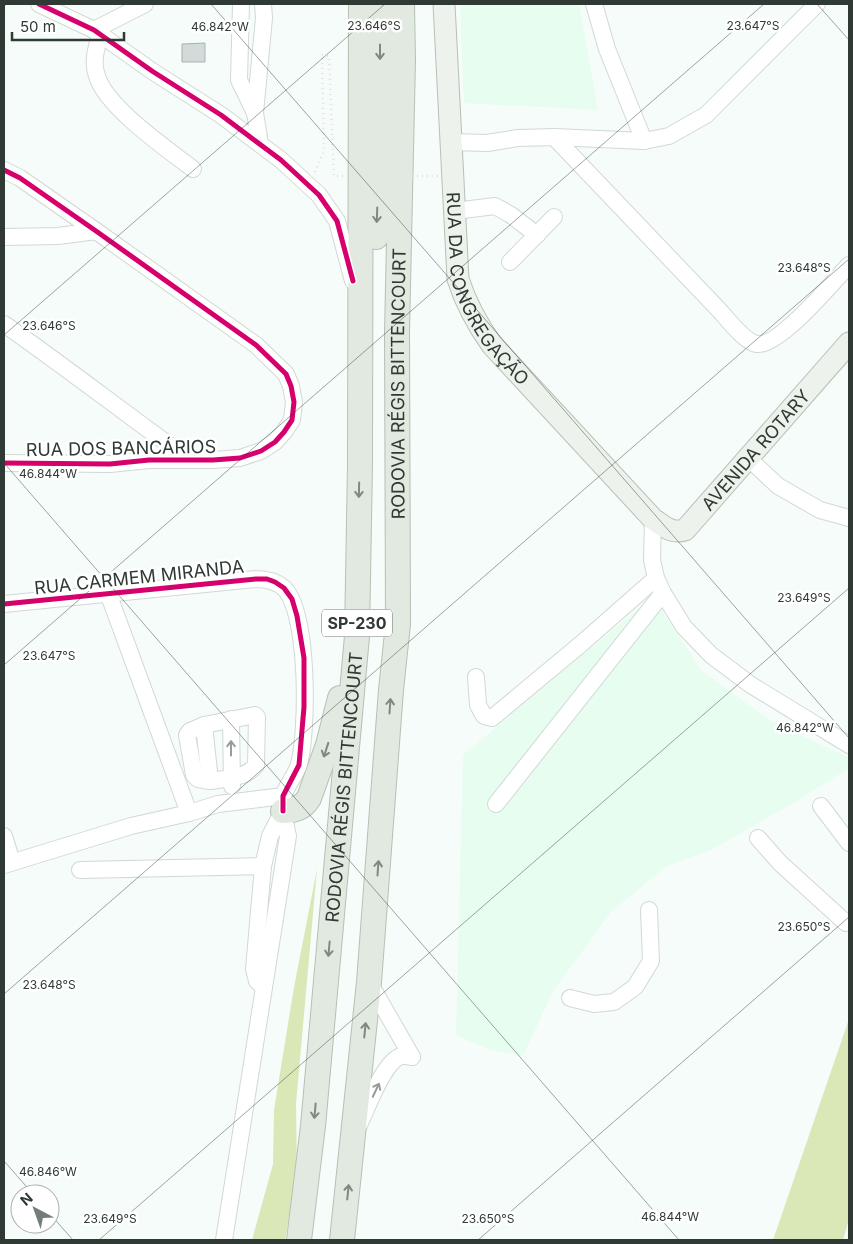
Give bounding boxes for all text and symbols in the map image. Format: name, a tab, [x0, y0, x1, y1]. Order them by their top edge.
scale bar	[12, 10, 125, 42]
text: 50 m	[20, 17, 56, 36]
text: 23.646°S	[347, 18, 401, 33]
text: 23.647°S	[727, 18, 780, 33]
text: 46.842°W	[191, 19, 249, 34]
one-way arrow	[375, 44, 385, 60]
street label: RUA DA CONGREGAÇÃO	[443, 191, 534, 389]
one-way arrow	[372, 207, 381, 223]
street label: RODOVIA RÉGIS BITTENCOURT	[386, 248, 409, 519]
text: 23.648°S	[777, 260, 831, 275]
text: 23.646°S	[22, 318, 76, 333]
street label: AVENIDA ROTARY	[697, 385, 814, 514]
street label: RUA DOS BANCÁRIOS	[26, 435, 216, 460]
text: 46.844°W	[19, 466, 77, 481]
one-way arrow	[354, 482, 364, 498]
street label: RUA CARMEM MIRANDA	[33, 556, 245, 598]
text: 23.649°S	[777, 590, 831, 605]
road number: SP-230	[322, 610, 392, 636]
text: 23.647°S	[23, 648, 76, 663]
street label: RODOVIA RÉGIS BITTENCOURT	[321, 651, 366, 923]
one-way arrow	[385, 698, 394, 714]
text: 46.842°W	[776, 720, 834, 735]
one-way arrow	[226, 741, 236, 757]
one-way arrow	[320, 742, 330, 758]
one-way arrow	[373, 861, 382, 877]
text: 23.650°S	[777, 919, 831, 934]
one-way arrow	[324, 940, 334, 956]
text: 23.648°S	[22, 977, 76, 992]
one-way arrow	[360, 1022, 370, 1038]
one-way arrow	[371, 1083, 381, 1098]
one-way arrow	[310, 1102, 319, 1118]
text: 46.846°W	[19, 1164, 77, 1179]
north arrow	[10, 1184, 60, 1234]
one-way arrow	[343, 1184, 353, 1200]
text: N	[17, 1189, 36, 1209]
text: 46.844°W	[641, 1209, 699, 1224]
text: 23.649°S	[83, 1211, 137, 1226]
text: 23.650°S	[461, 1211, 515, 1226]

